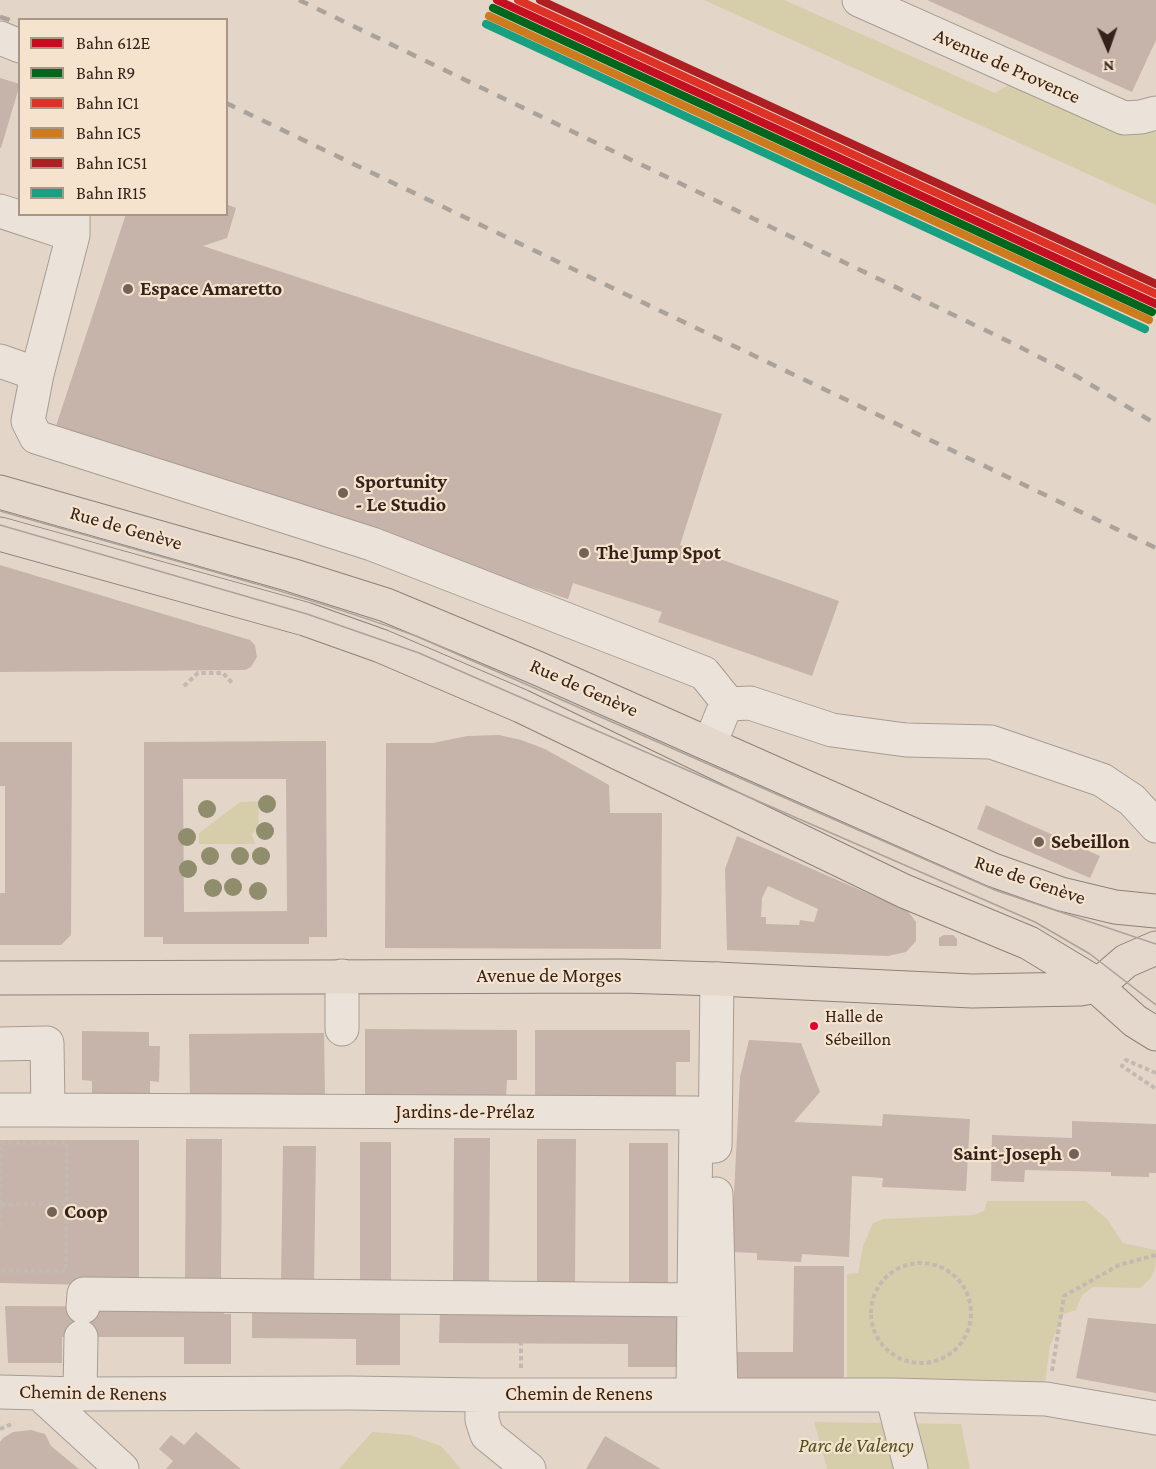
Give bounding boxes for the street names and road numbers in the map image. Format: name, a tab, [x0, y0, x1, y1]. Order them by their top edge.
street label: Avenue de Provence	[930, 23, 1084, 109]
street label: Rue de Genève	[67, 501, 185, 555]
street label: Rue de Genève	[526, 653, 642, 723]
street label: Rue de Genève	[971, 850, 1089, 910]
street label: Avenue de Morges	[476, 964, 622, 988]
street label: Jardins-de-Prélaz	[395, 1100, 535, 1124]
street label: Chemin de Renens	[19, 1380, 167, 1406]
street label: Chemin de Renens	[505, 1382, 653, 1406]

